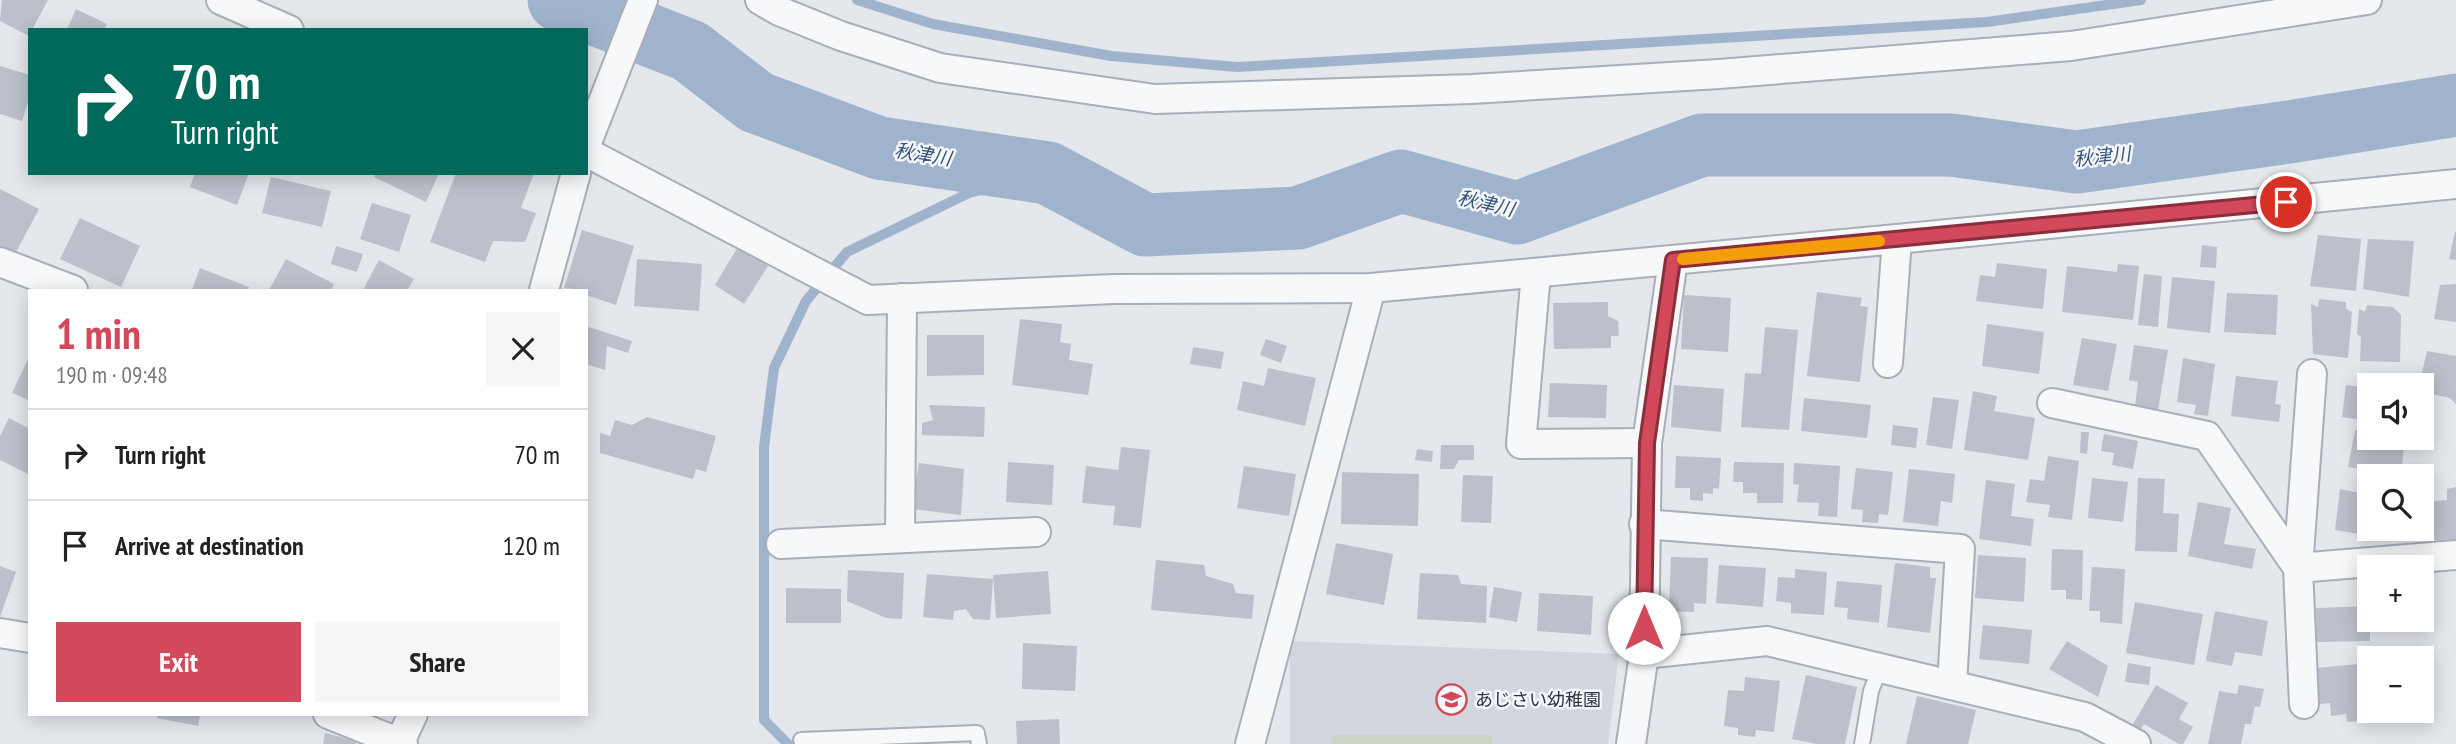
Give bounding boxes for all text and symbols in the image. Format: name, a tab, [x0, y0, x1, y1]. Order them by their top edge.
text: 70 m	[171, 49, 260, 113]
icon: right	[56, 56, 147, 147]
text: Turn right	[171, 111, 279, 153]
water label: 秋津川	[893, 138, 955, 171]
water label: 秋津川	[2072, 141, 2134, 171]
pin	[2256, 172, 2316, 232]
icon: arrive	[2267, 183, 2305, 221]
water label: 秋津川	[1456, 185, 1518, 222]
text: 1 min	[56, 306, 141, 361]
button: close	[486, 312, 560, 386]
text: 190 m · 09:48	[56, 360, 168, 389]
map controls	[2357, 373, 2434, 723]
button: sound	[2357, 373, 2434, 450]
icon: right	[56, 436, 94, 474]
text: Turn right	[115, 438, 206, 471]
text: 70 m	[514, 438, 560, 471]
button: search	[2357, 464, 2434, 541]
icon: arrive	[56, 527, 94, 565]
text: Arrive at destination	[115, 529, 304, 562]
text: 120 m	[502, 529, 560, 562]
button: +	[2357, 555, 2434, 632]
position arrow	[1607, 591, 1681, 665]
button: Exit	[56, 622, 301, 702]
button: Share	[315, 622, 560, 702]
button: −	[2357, 646, 2434, 723]
school or university icon: あじさい幼稚園	[1435, 682, 1469, 716]
place label: あじさい幼稚園	[1475, 688, 1601, 711]

